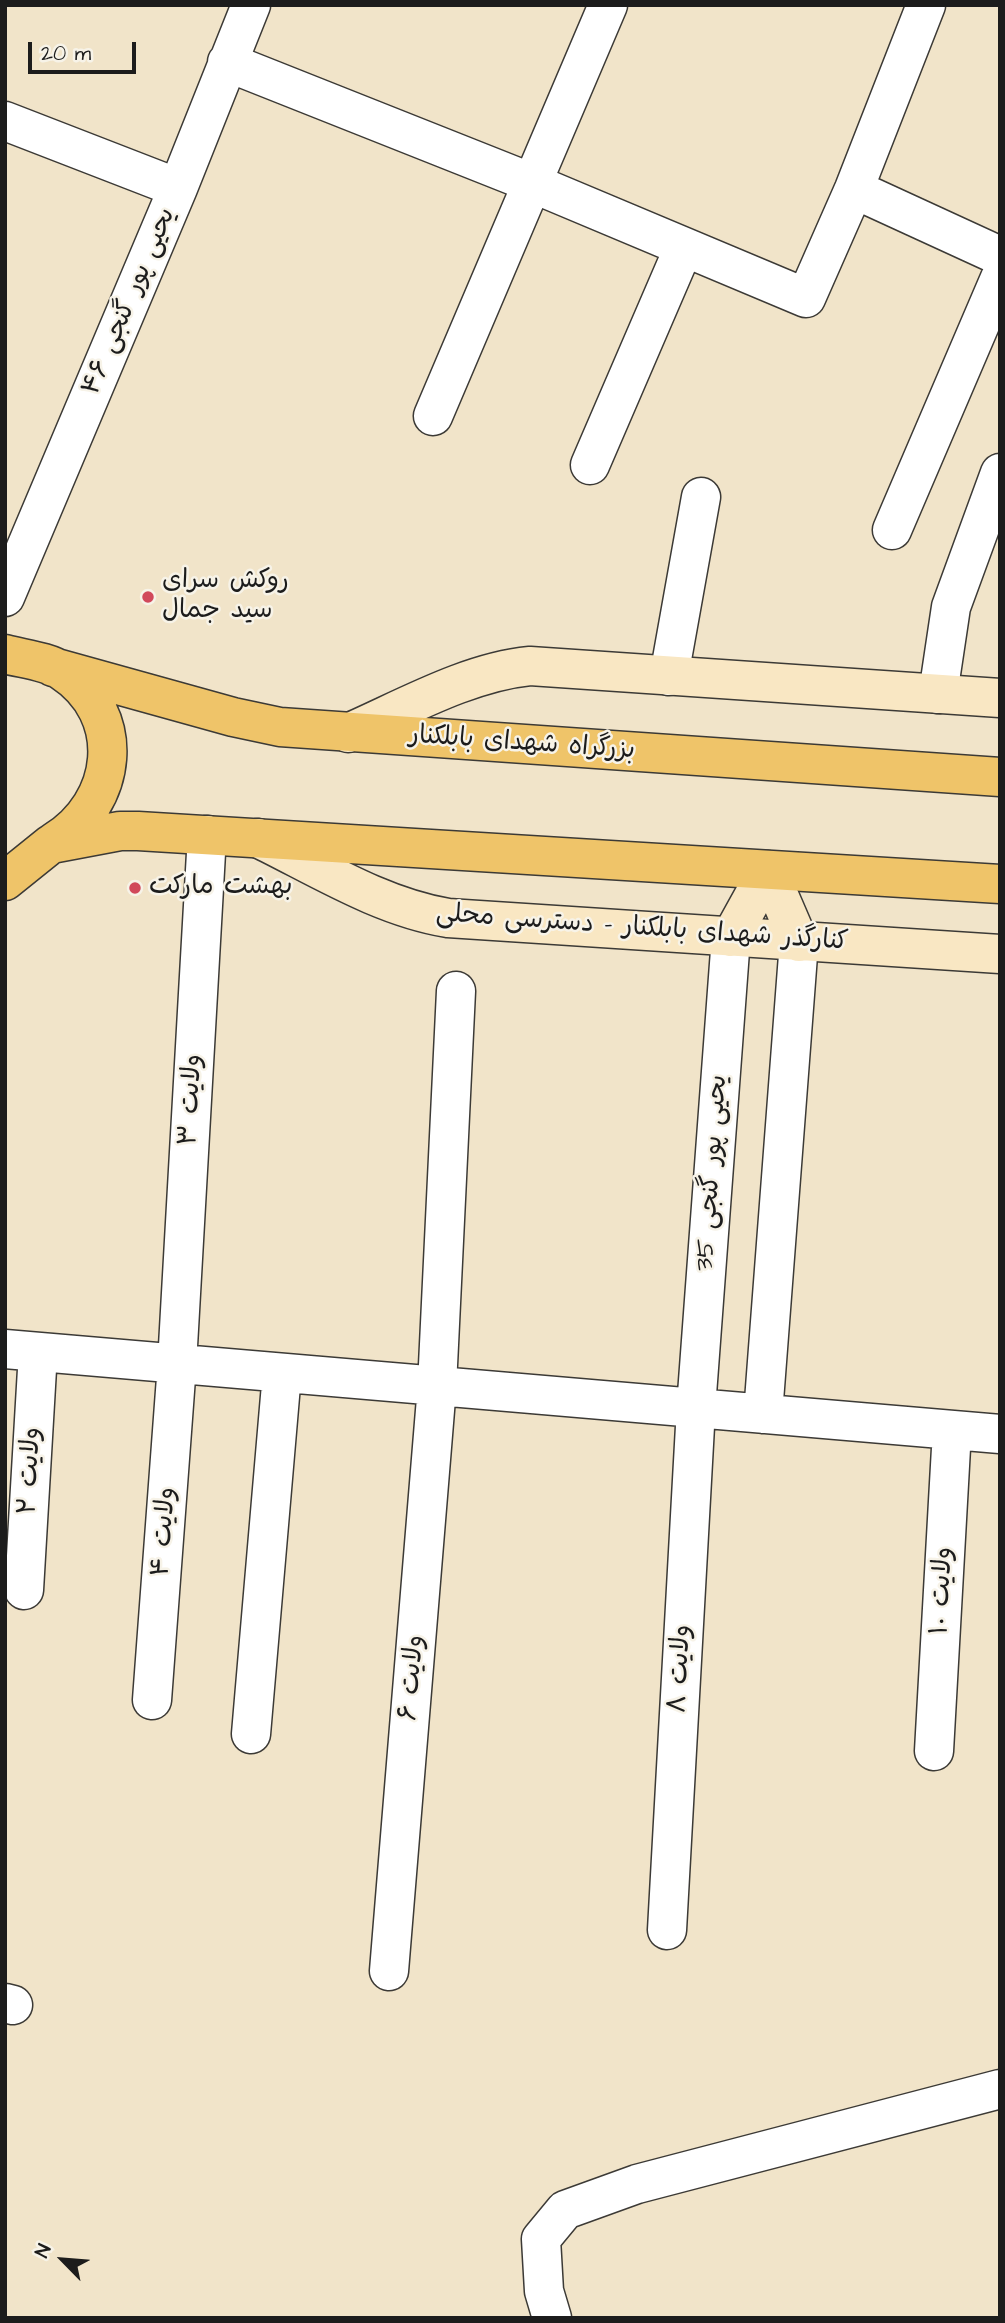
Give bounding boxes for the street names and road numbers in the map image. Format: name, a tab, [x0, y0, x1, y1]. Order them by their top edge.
street label: یحیی پور گنجی ۴۶	[76, 204, 184, 400]
street label: بزرگراه شهدای بابلکنار	[408, 721, 636, 767]
street label: کنارگذر شهدای بابلکنار - دسترسی محلی	[435, 899, 849, 959]
street label: ولایت ۳	[174, 1054, 210, 1146]
street label: یحیی پور گنجی 35	[691, 1074, 735, 1272]
street label: ولایت ۲	[13, 1426, 49, 1516]
street label: ولایت ۴	[146, 1486, 184, 1578]
street label: ولایت ۱۰	[925, 1546, 961, 1636]
street label: ولایت ۸	[663, 1624, 699, 1714]
street label: ولایت ۶	[394, 1634, 432, 1722]

